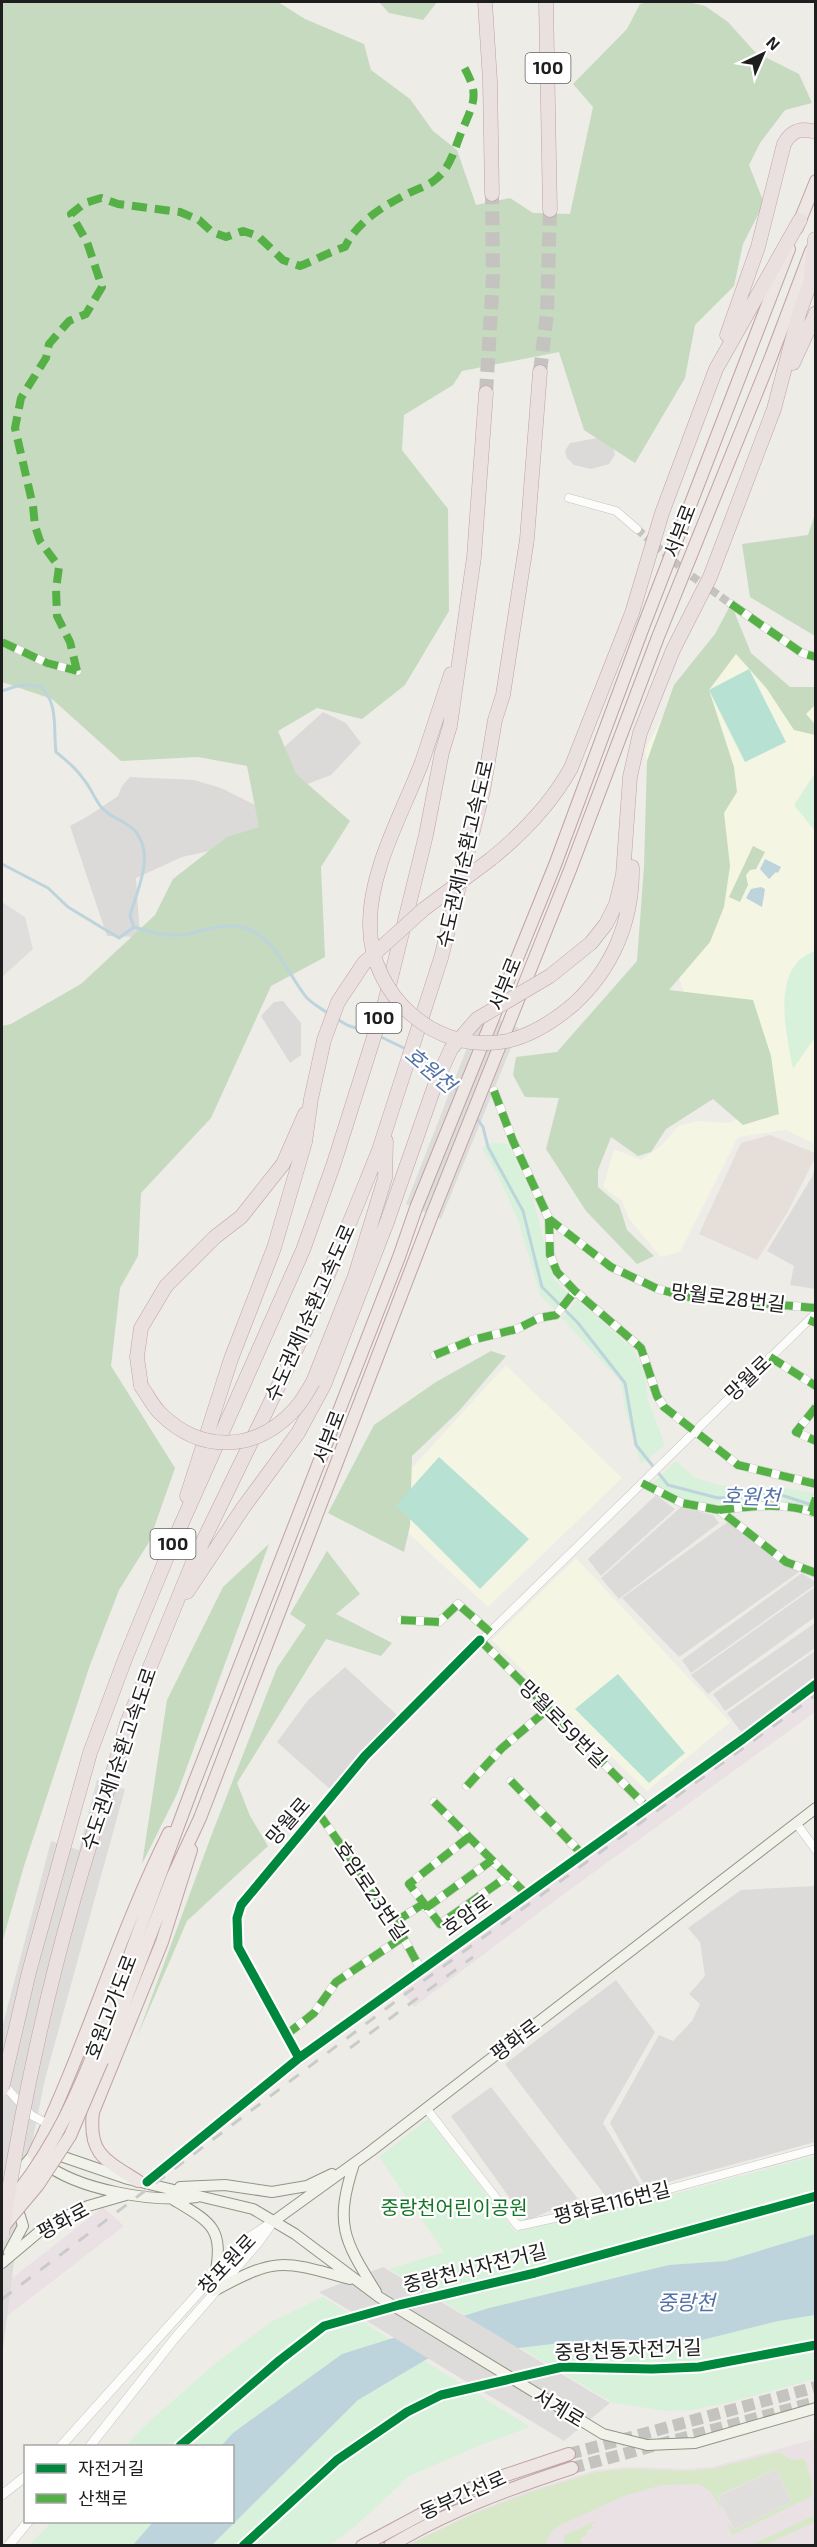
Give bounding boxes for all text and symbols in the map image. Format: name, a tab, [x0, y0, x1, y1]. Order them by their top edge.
north arrow	[733, 24, 793, 84]
text: N	[763, 32, 785, 54]
road number: 100	[526, 53, 570, 83]
street label: 서부로	[658, 501, 700, 561]
street label: 수도권제1순환고속도로	[431, 758, 497, 950]
street label: 서부로	[483, 954, 526, 1014]
road number: 100	[356, 1003, 401, 1033]
water label: 호원천	[401, 1041, 463, 1099]
street label: 수도권제1순환고속도로	[259, 1220, 359, 1405]
street label: 망월로28번길	[669, 1278, 787, 1316]
street label: 망월로	[719, 1349, 775, 1405]
street label: 서부로	[307, 1407, 349, 1467]
water label: 호원천	[722, 1482, 783, 1509]
road number: 100	[150, 1529, 195, 1559]
street label: 수도권제1순환고속도로	[75, 1664, 161, 1853]
street label: 망월로59번길	[515, 1674, 613, 1772]
street label: 망월로	[260, 1792, 314, 1849]
street label: 호암로23번길	[330, 1836, 414, 1945]
street label: 호암로	[437, 1888, 496, 1940]
street label: 호원고가도로	[79, 1951, 141, 2062]
street label: 평화로	[485, 2013, 544, 2065]
street label: 평화로116번길	[551, 2176, 673, 2228]
park label: 중랑천어린이공원	[380, 2195, 528, 2219]
street label: 평화로	[33, 2197, 93, 2244]
street label: 창포원로	[192, 2228, 260, 2298]
street label: 중랑천서자전거길	[400, 2238, 549, 2296]
water label: 중랑천	[657, 2289, 718, 2314]
street label: 중랑천동자전거길	[554, 2334, 702, 2364]
street label: 서계로	[530, 2383, 589, 2432]
legend	[24, 2445, 234, 2523]
text: 자전거길	[78, 2457, 144, 2479]
street label: 동부간선로	[416, 2464, 509, 2524]
text: 산책로	[78, 2487, 128, 2509]

